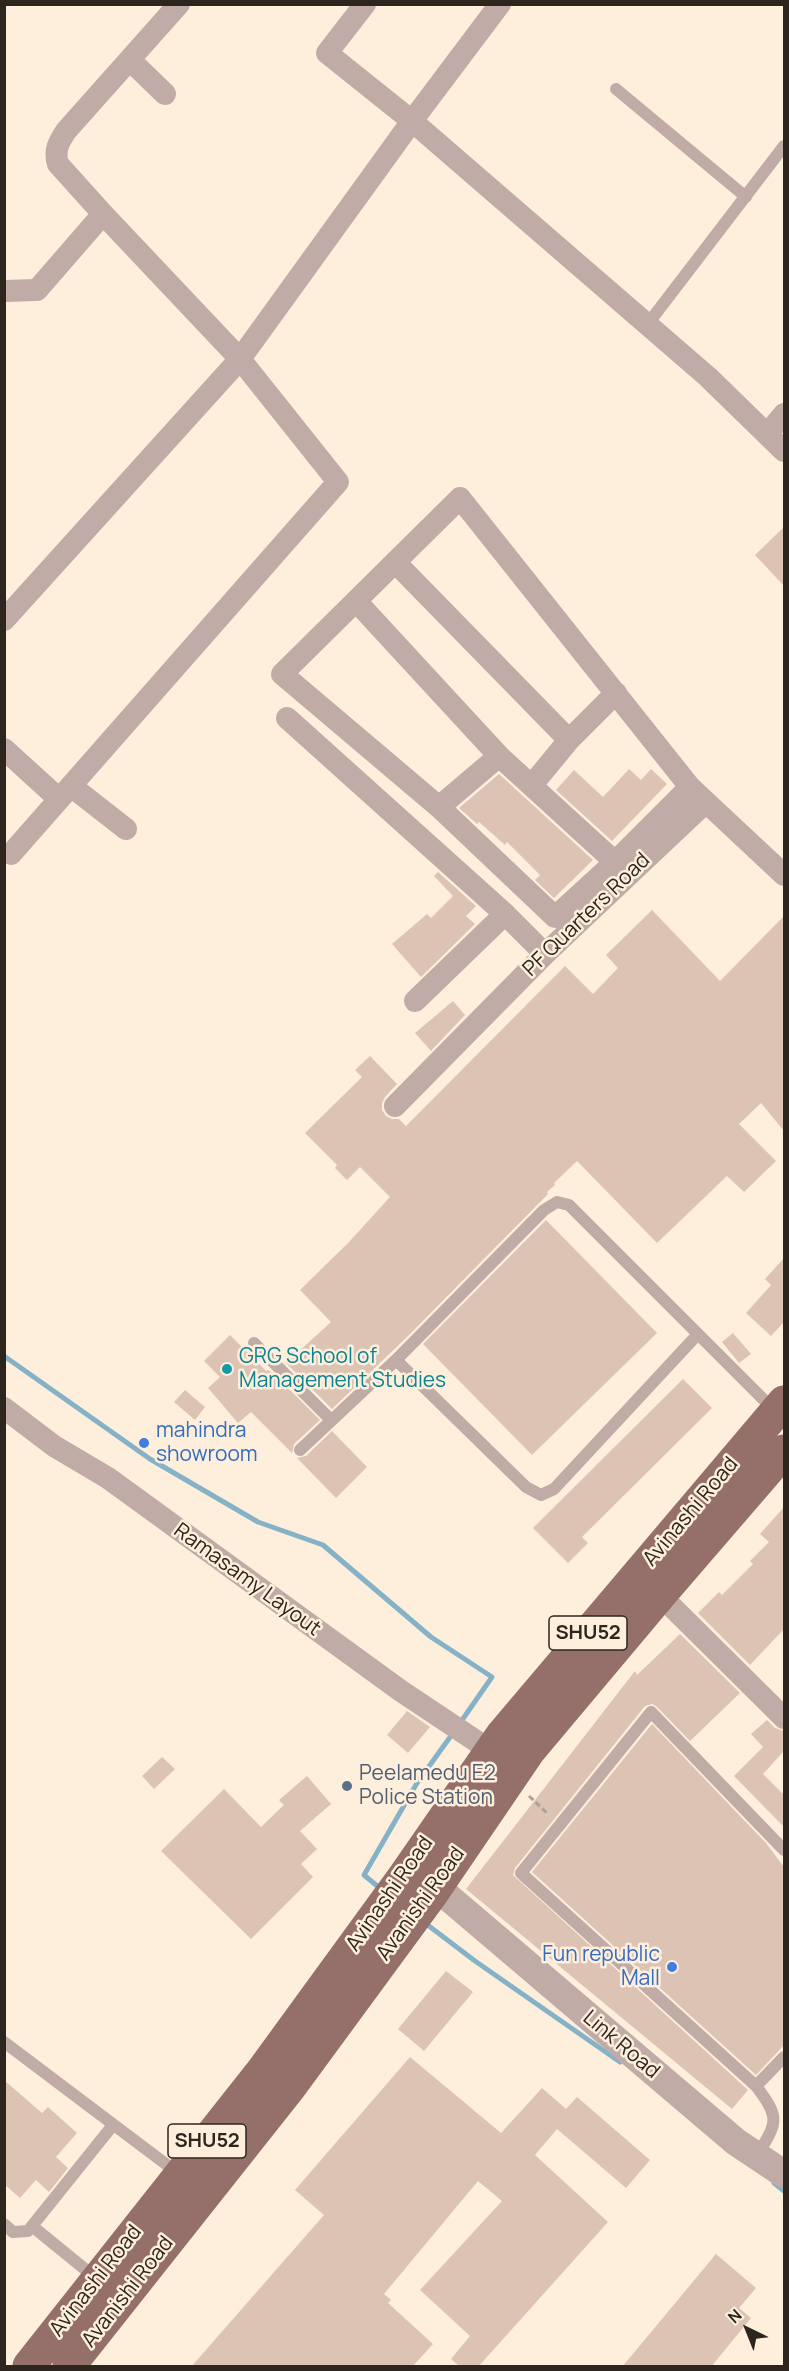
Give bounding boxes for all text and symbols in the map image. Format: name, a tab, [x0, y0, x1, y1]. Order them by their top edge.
street label: PF Quarters Road	[518, 848, 656, 982]
place label: GRG School of Management Studies	[239, 1344, 446, 1394]
marker: GRG School of Management Studies	[220, 1362, 234, 1376]
place label: mahindra showroom	[156, 1418, 258, 1468]
marker: mahindra showroom	[137, 1436, 151, 1450]
street label: Avinashi Road	[638, 1452, 744, 1572]
street label: Ramasamy Layout	[169, 1518, 325, 1642]
road number: SHU52	[549, 1616, 627, 1650]
place label: Peelamedu E2 Police Station	[359, 1761, 496, 1811]
marker: Peelamedu E2 Police Station	[340, 1779, 354, 1793]
street label: Avinashi Road	[341, 1832, 439, 1956]
street label: Avanishi Road	[371, 1842, 471, 1966]
place label: Fun republic Mall	[542, 1942, 660, 1992]
marker: Fun republic Mall	[665, 1960, 679, 1974]
street label: Link Road	[577, 2006, 665, 2084]
road number: SHU52	[168, 2124, 246, 2158]
street label: Avinashi Road	[45, 2220, 147, 2342]
street label: Avanishi Road	[77, 2231, 179, 2353]
north arrow	[717, 2299, 777, 2359]
text: N	[723, 2304, 746, 2328]

